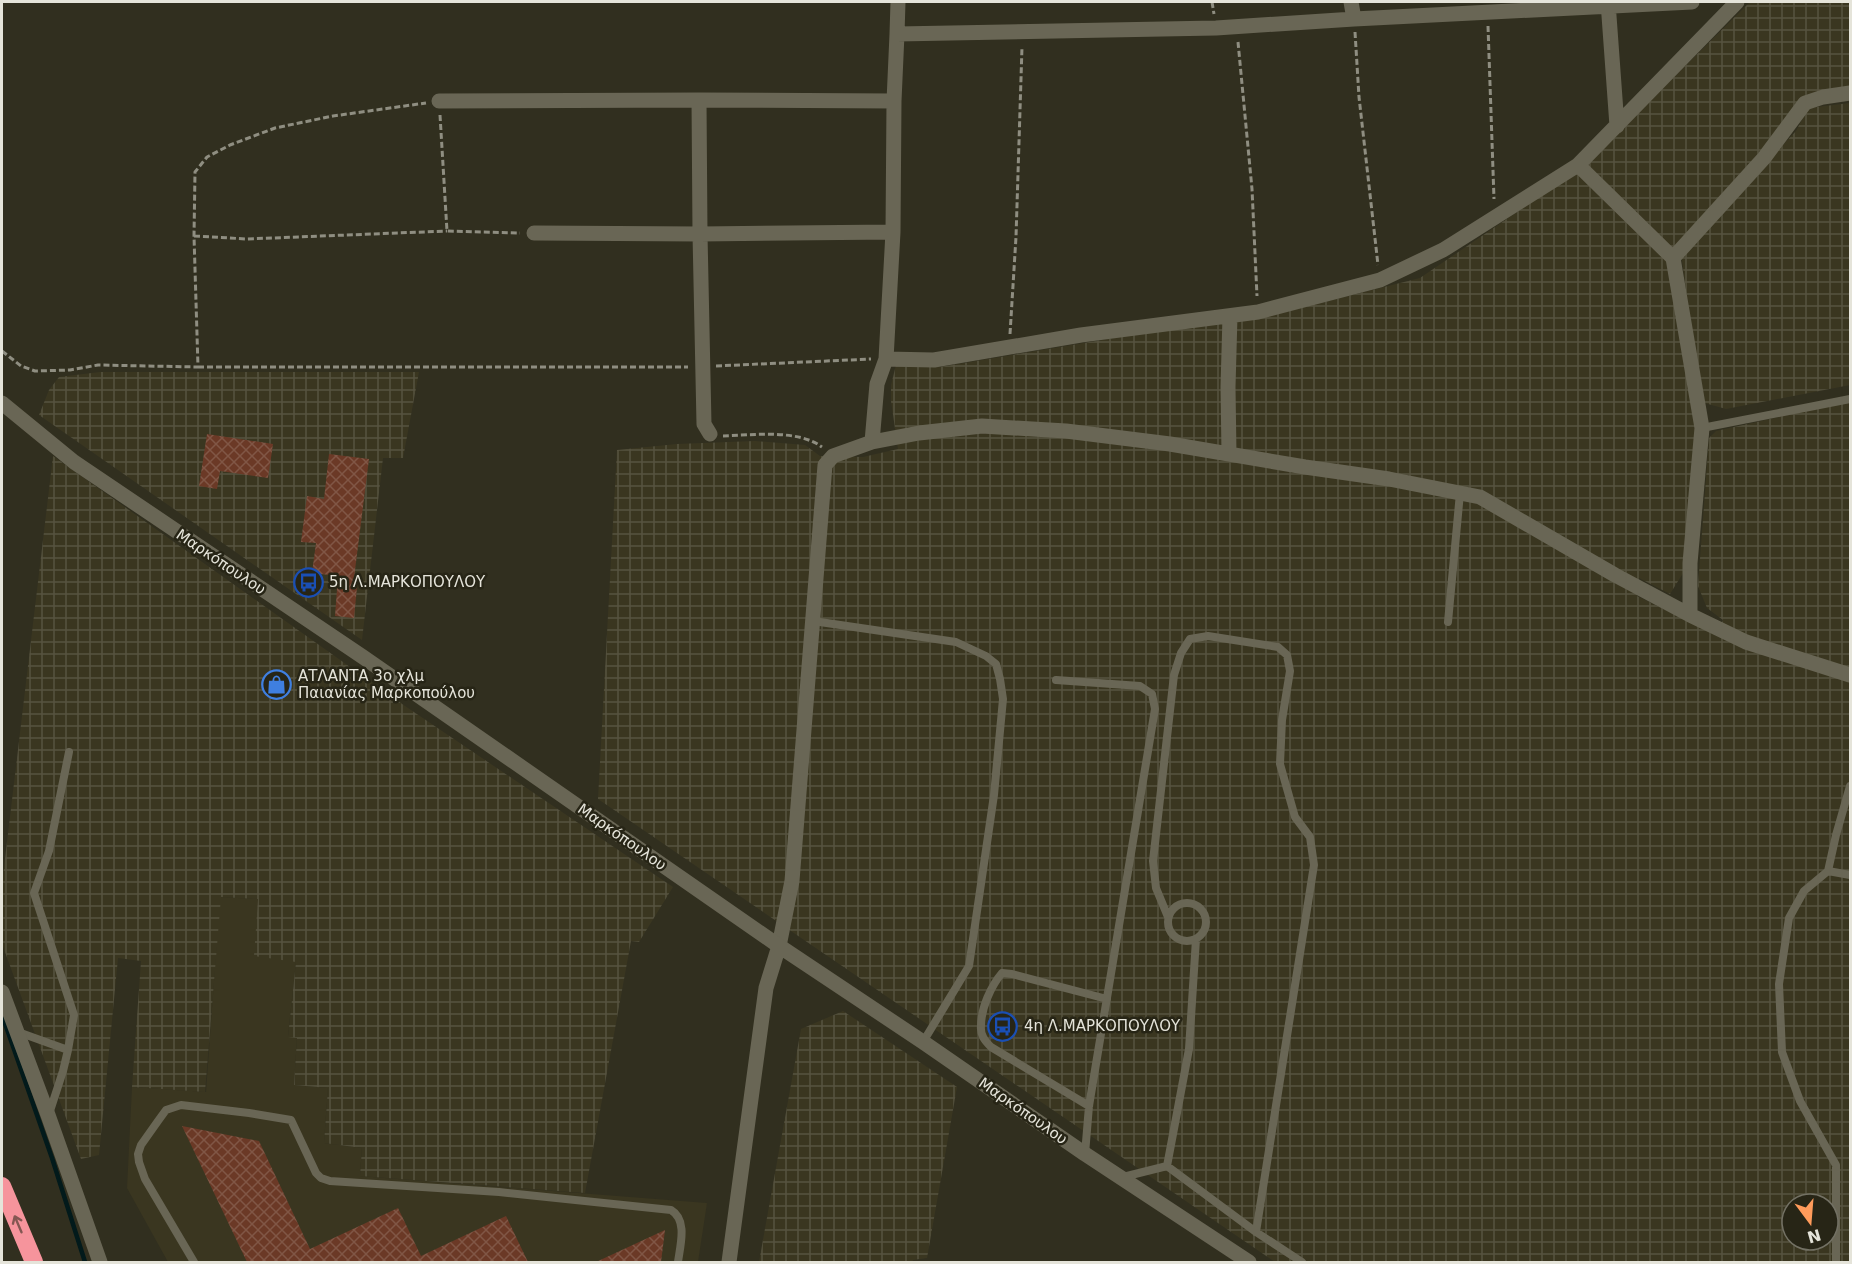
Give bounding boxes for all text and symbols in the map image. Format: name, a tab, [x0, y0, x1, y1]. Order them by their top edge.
street label: Μαρκόπουλου	[173, 525, 269, 599]
bus stop icon: 5η Λ.ΜΑΡΚΟΠΟΥΛΟΥ	[292, 566, 324, 598]
place label: 5η Λ.ΜΑΡΚΟΠΟΥΛΟΥ	[329, 573, 486, 591]
place label: ΑΤΛΑΝΤΑ 3ο χλμ Παιανίας Μαρκοπούλου	[298, 667, 475, 702]
shop icon: ΑΤΛΑΝΤΑ 3ο χλμ Παιανίας Μαρκοπούλου	[261, 669, 293, 701]
street label: Μαρκόπουλου	[574, 800, 670, 874]
bus stop icon: 4η Λ.ΜΑΡΚΟΠΟΥΛΟΥ	[987, 1010, 1019, 1042]
place label: 4η Λ.ΜΑΡΚΟΠΟΥΛΟΥ	[1024, 1017, 1181, 1035]
street label: Μαρκόπουλου	[975, 1074, 1071, 1148]
north arrow	[1780, 1192, 1840, 1252]
one-way arrow	[12, 1215, 23, 1234]
text: N	[1805, 1225, 1823, 1247]

